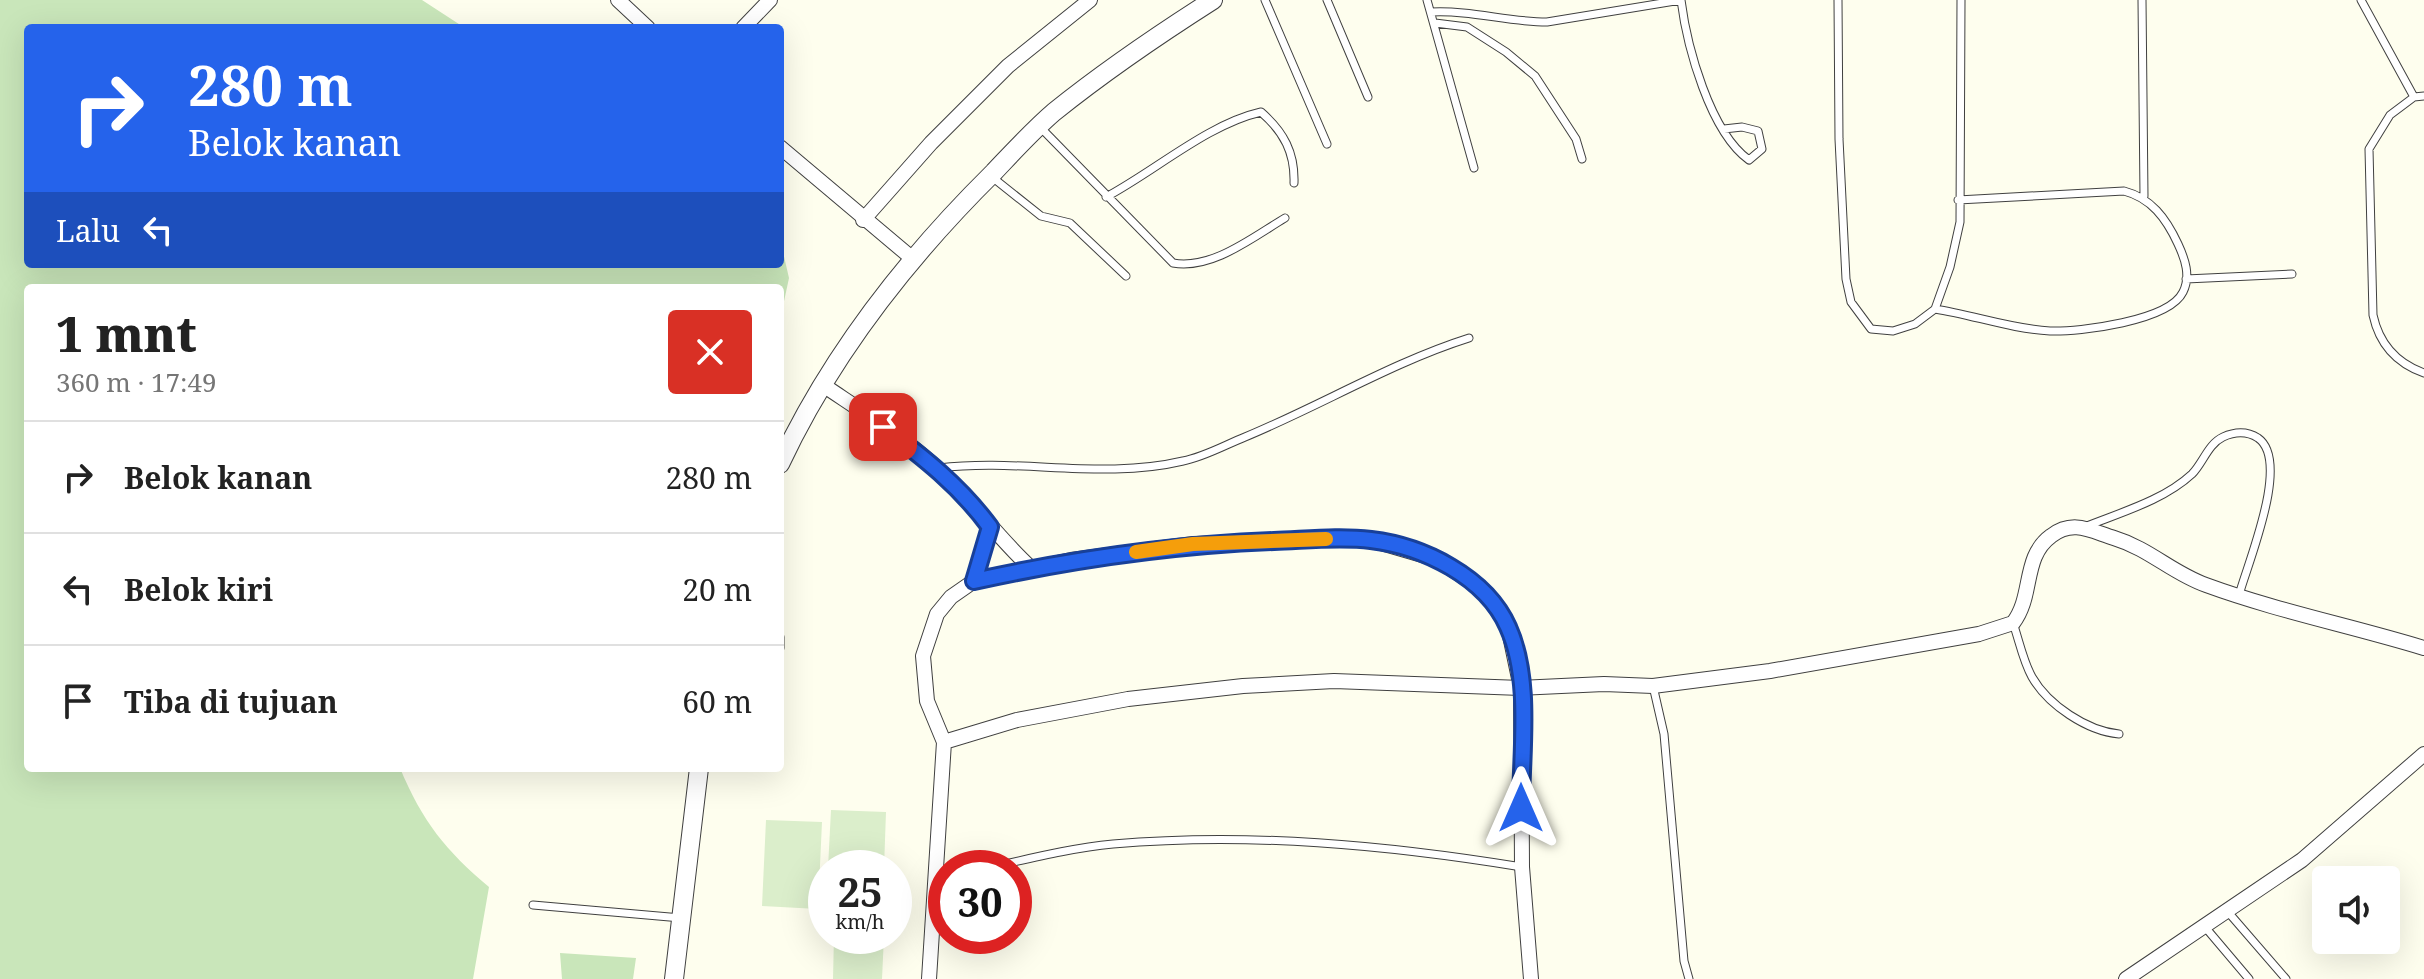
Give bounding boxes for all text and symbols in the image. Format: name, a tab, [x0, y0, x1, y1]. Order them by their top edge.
text: 280 m	[188, 46, 353, 122]
icon: right	[56, 56, 160, 160]
text: Belok kanan	[188, 118, 401, 167]
icon: left	[136, 208, 180, 252]
text: Lalu	[56, 210, 120, 251]
text: 1 mnt	[56, 301, 197, 366]
button: close	[668, 310, 752, 394]
text: 360 m · 17:49	[56, 364, 217, 400]
pin	[849, 393, 917, 461]
icon: arrive	[861, 405, 905, 449]
icon: right	[56, 455, 100, 499]
text: Belok kanan	[124, 457, 312, 498]
text: 280 m	[666, 457, 752, 498]
icon: left	[56, 567, 100, 611]
text: Belok kiri	[124, 569, 273, 610]
text: 20 m	[682, 569, 752, 610]
icon: arrive	[56, 679, 100, 723]
text: Tiba di tujuan	[124, 681, 338, 722]
text: 60 m	[682, 681, 752, 722]
position arrow	[1479, 766, 1563, 850]
speed limit sign: 30	[928, 850, 1032, 954]
text: 25	[837, 864, 883, 919]
map controls	[2312, 866, 2400, 954]
button: sound	[2312, 866, 2400, 954]
text: km/h	[835, 908, 885, 935]

